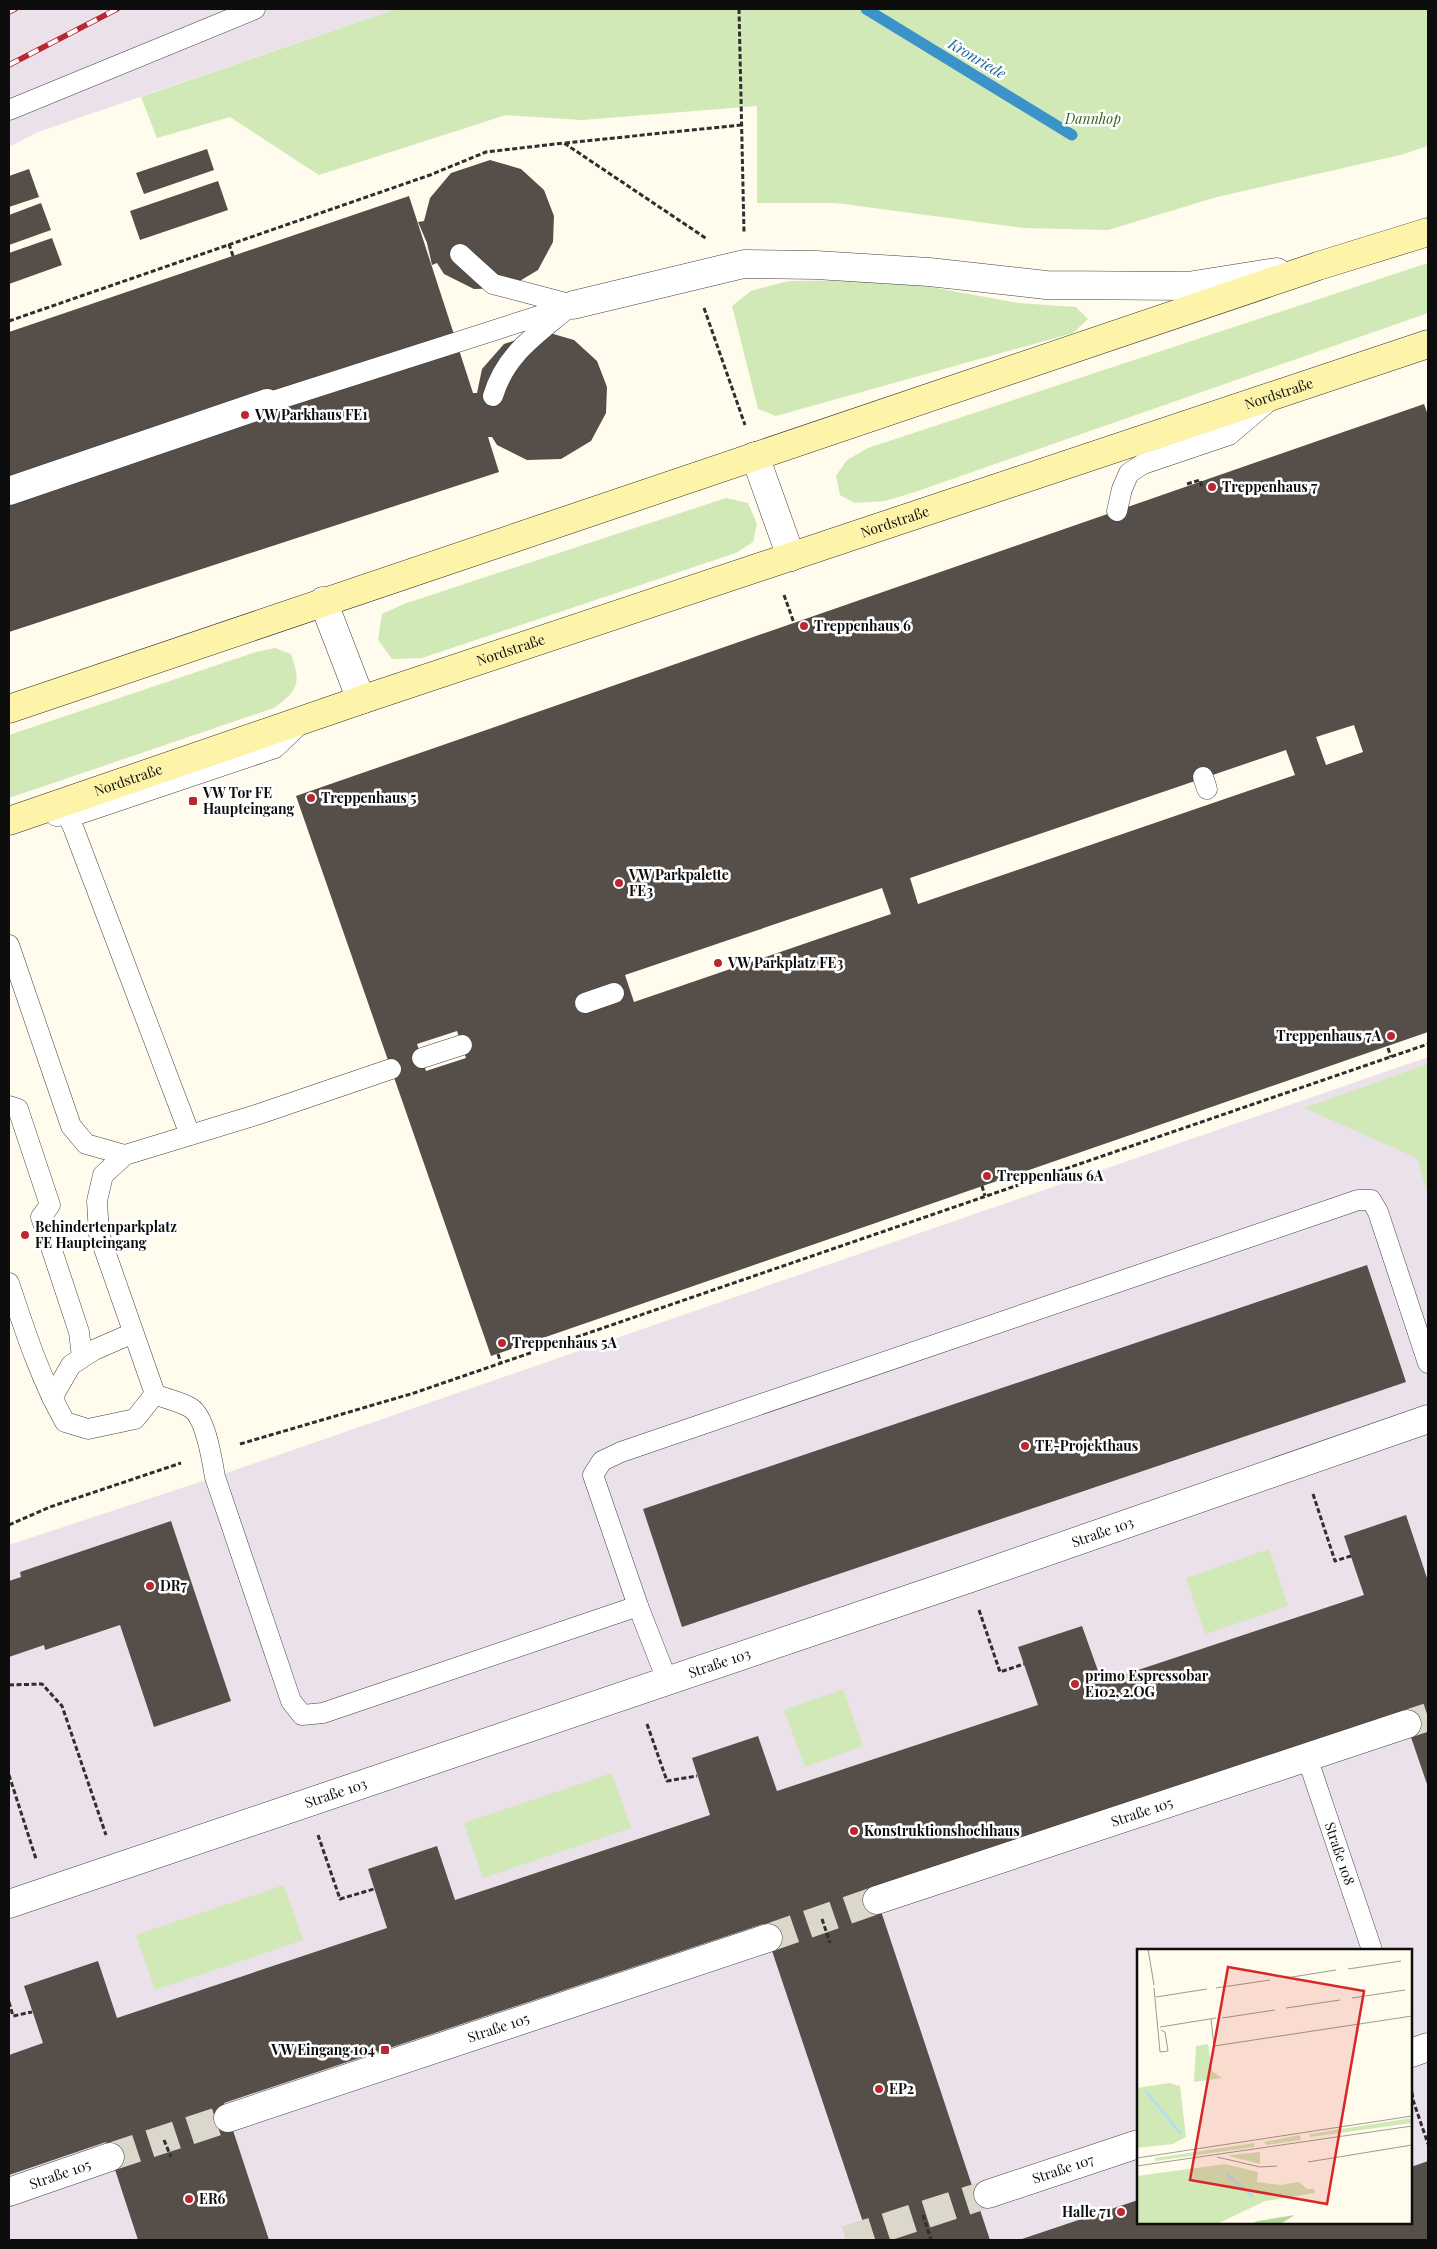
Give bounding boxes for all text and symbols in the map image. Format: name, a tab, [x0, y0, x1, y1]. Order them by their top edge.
water label: Kronriede	[944, 33, 1010, 83]
park label: Dannhop	[1064, 109, 1121, 128]
street label: Nordstraße	[1242, 373, 1316, 413]
place label: VW Parkhaus FE1	[254, 405, 368, 424]
marker: VW Parkhaus FE1	[239, 409, 251, 421]
place label: Treppenhaus 7	[1222, 477, 1318, 496]
marker: Treppenhaus 7	[1206, 481, 1218, 493]
street label: Nordstraße	[858, 501, 931, 542]
place label: Treppenhaus 6	[814, 616, 911, 635]
marker: Treppenhaus 6	[798, 620, 810, 632]
street label: Nordstraße	[474, 629, 547, 670]
street label: Nordstraße	[91, 759, 165, 800]
place label: VW Tor FE Haupteingang	[202, 783, 294, 818]
place label: Treppenhaus 5	[321, 788, 417, 807]
marker: Treppenhaus 5	[305, 792, 317, 804]
marker: VW Tor FE Haupteingang	[187, 795, 199, 807]
place label: VW Parkpalette FE3	[628, 865, 729, 900]
marker: VW Parkpalette FE3	[613, 877, 625, 889]
place label: VW Parkplatz FE3	[727, 953, 843, 972]
marker: VW Parkplatz FE3	[712, 957, 724, 969]
place label: Treppenhaus 7A	[1276, 1026, 1382, 1045]
marker: Treppenhaus 7A	[1385, 1030, 1397, 1042]
place label: Treppenhaus 6A	[997, 1166, 1104, 1185]
marker: Treppenhaus 6A	[981, 1170, 993, 1182]
place label: Behindertenparkplatz FE Haupteingang	[35, 1217, 177, 1252]
marker: Behindertenparkplatz FE Haupteingang	[19, 1229, 31, 1241]
place label: Treppenhaus 5A	[512, 1333, 618, 1352]
marker: Treppenhaus 5A	[496, 1337, 508, 1349]
place label: TE-Projekthaus	[1035, 1436, 1138, 1455]
marker: TE-Projekthaus	[1019, 1440, 1031, 1452]
street label: Straße 103	[1069, 1512, 1136, 1551]
place label: DR7	[160, 1576, 187, 1595]
marker: DR7	[144, 1580, 156, 1592]
street label: Straße 103	[686, 1643, 753, 1682]
place label: primo Espressobar E102, 2.OG	[1085, 1666, 1209, 1701]
marker: primo Espressobar E102, 2.OG	[1069, 1678, 1081, 1690]
street label: Straße 103	[302, 1773, 369, 1812]
street label: Straße 105	[1108, 1792, 1175, 1831]
street label: Straße 108	[1321, 1819, 1359, 1888]
place label: Konstruktionshochhaus	[864, 1821, 1020, 1840]
marker: Konstruktionshochhaus	[848, 1825, 860, 1837]
inset map	[1137, 1949, 1412, 2224]
street label: Straße 105	[465, 2008, 532, 2047]
place label: VW Eingang 104	[270, 2040, 375, 2059]
marker: VW Eingang 104	[379, 2044, 391, 2056]
place label: EP2	[889, 2079, 914, 2098]
marker: EP2	[873, 2083, 885, 2095]
street label: Straße 107	[1030, 2149, 1096, 2188]
street label: Straße 105	[27, 2154, 93, 2193]
place label: ER6	[199, 2189, 226, 2208]
marker: ER6	[183, 2193, 195, 2205]
place label: Halle 71	[1062, 2202, 1111, 2221]
marker: Halle 71	[1115, 2206, 1127, 2218]

